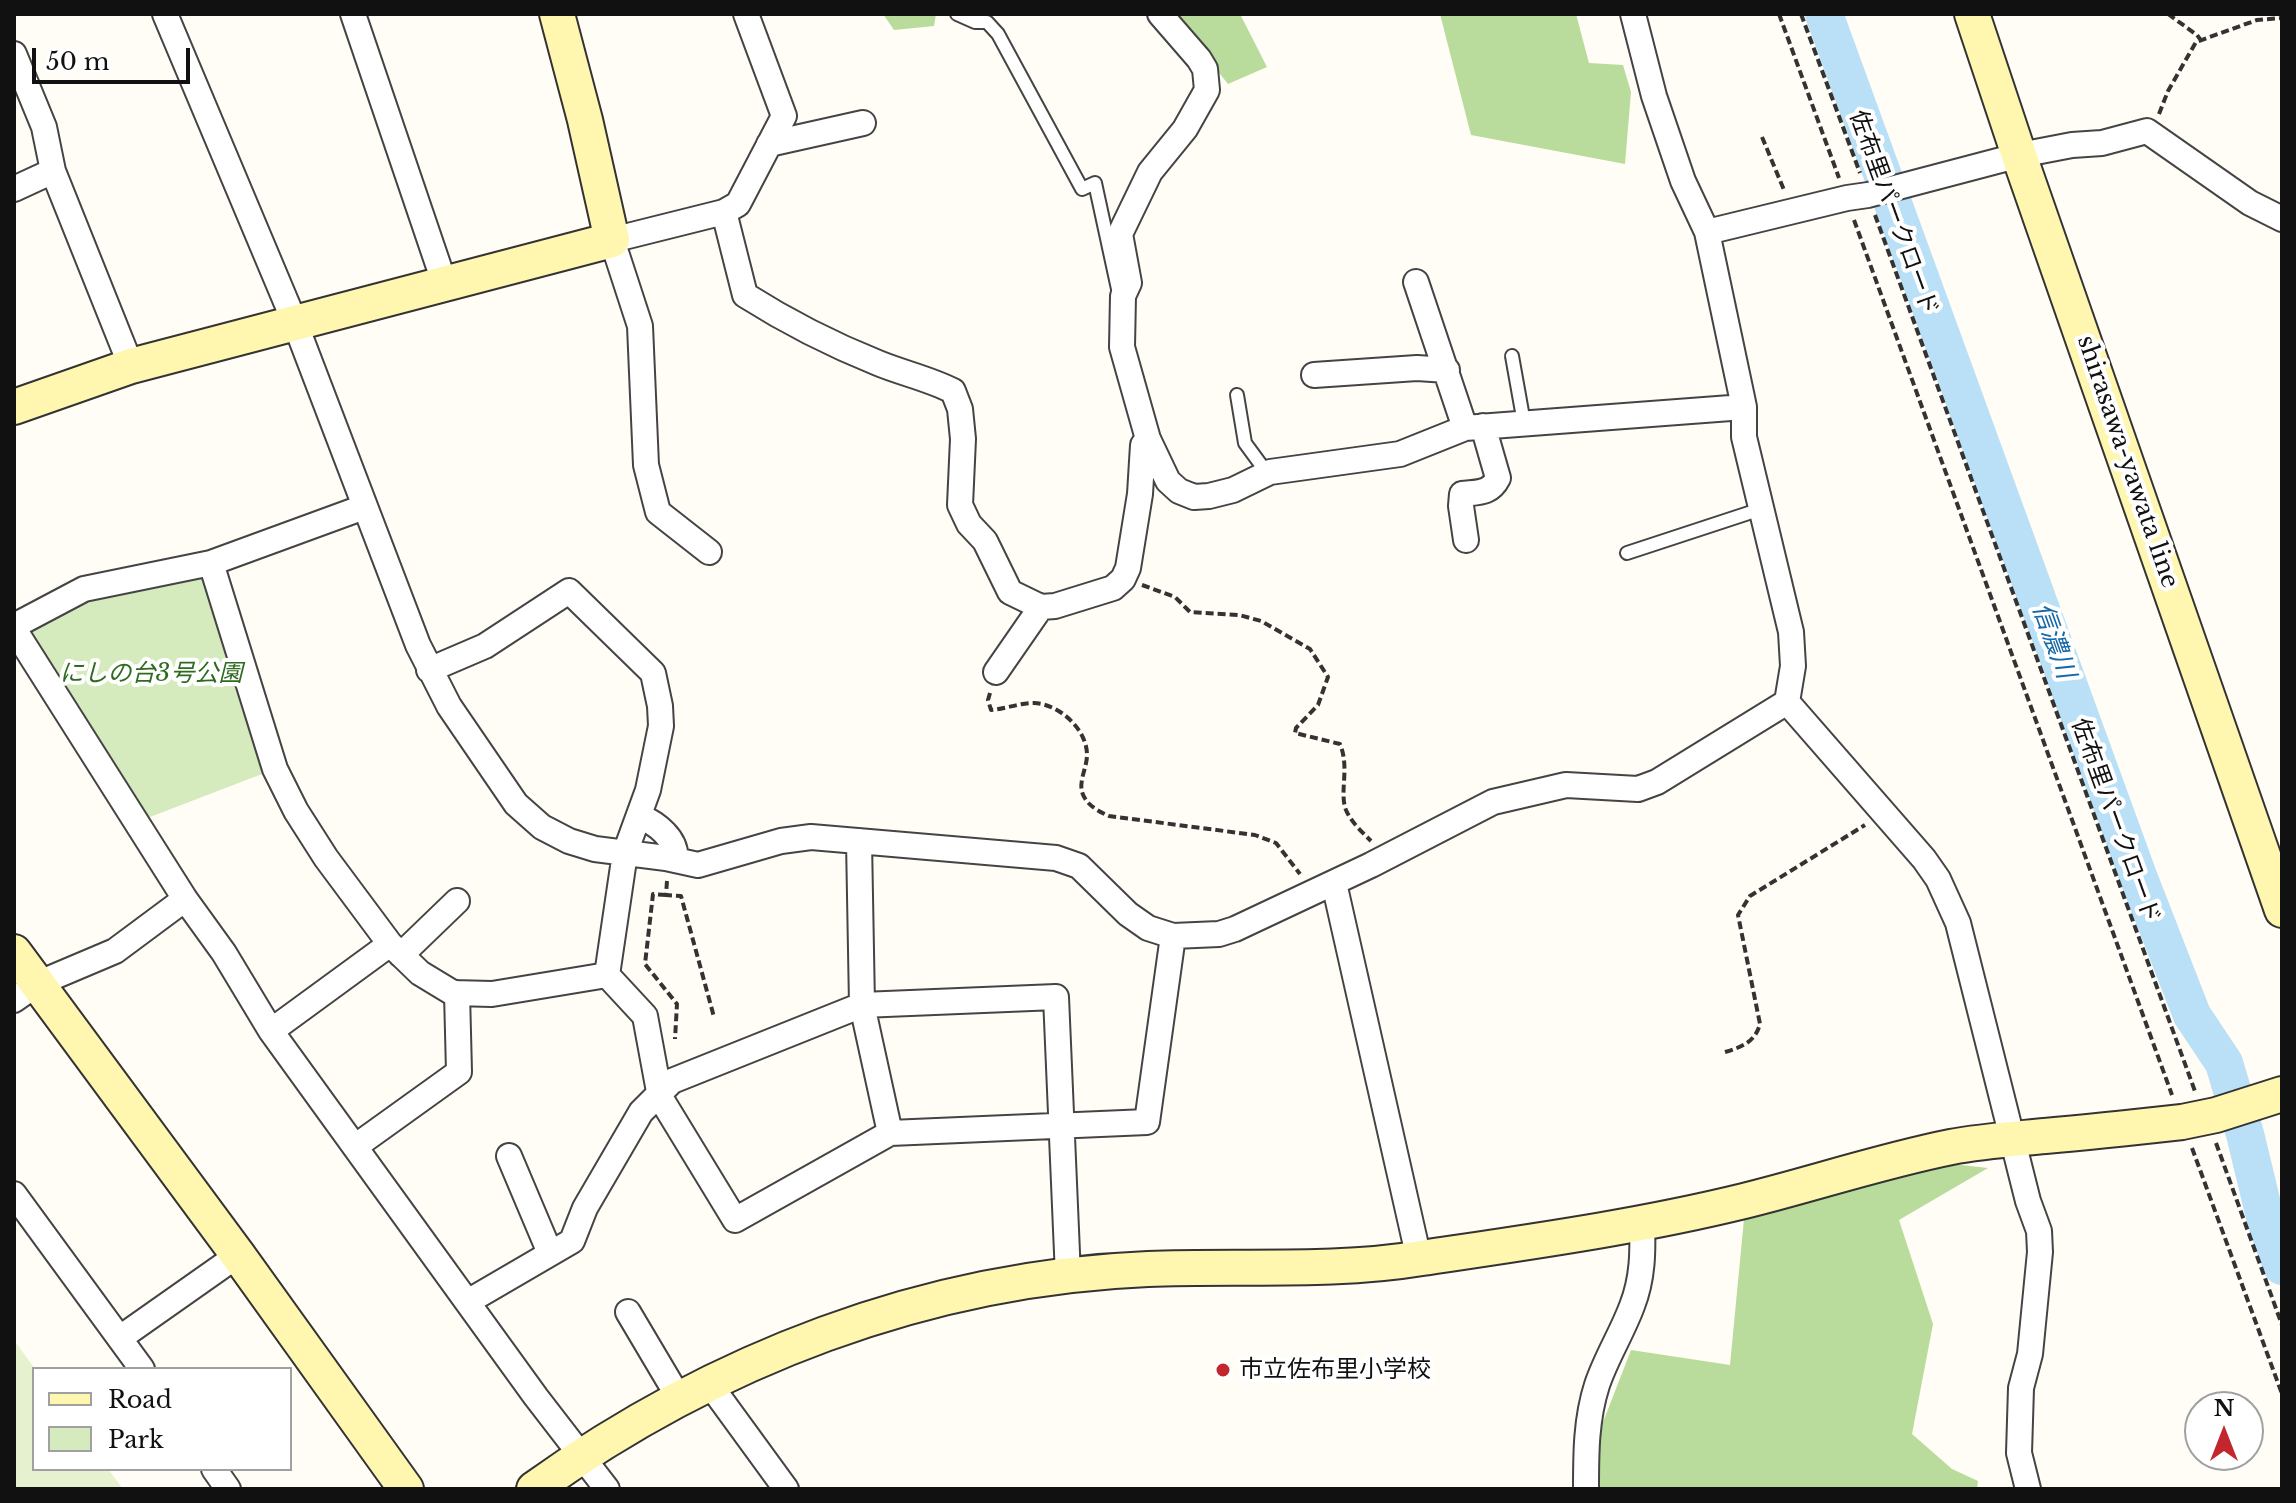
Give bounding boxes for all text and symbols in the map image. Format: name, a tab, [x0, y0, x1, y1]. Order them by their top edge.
scale bar	[36, 32, 194, 82]
text: 50 m	[46, 47, 109, 76]
street label: 佐布里パークロード	[1843, 107, 1943, 319]
street label: shirasawa-yawata line	[2070, 332, 2184, 592]
water label: 信濃川	[2025, 599, 2081, 683]
park label: にしの台3号公園	[60, 660, 242, 688]
street label: 佐布里パークロード	[2065, 715, 2165, 927]
place label: 市立佐布里小学校	[1239, 1356, 1431, 1384]
marker: 市立佐布里小学校	[1214, 1361, 1232, 1379]
legend	[32, 1367, 292, 1471]
text: Road	[108, 1385, 172, 1414]
north arrow	[2184, 1391, 2264, 1471]
text: N	[2214, 1395, 2234, 1422]
text: Park	[108, 1425, 164, 1454]

